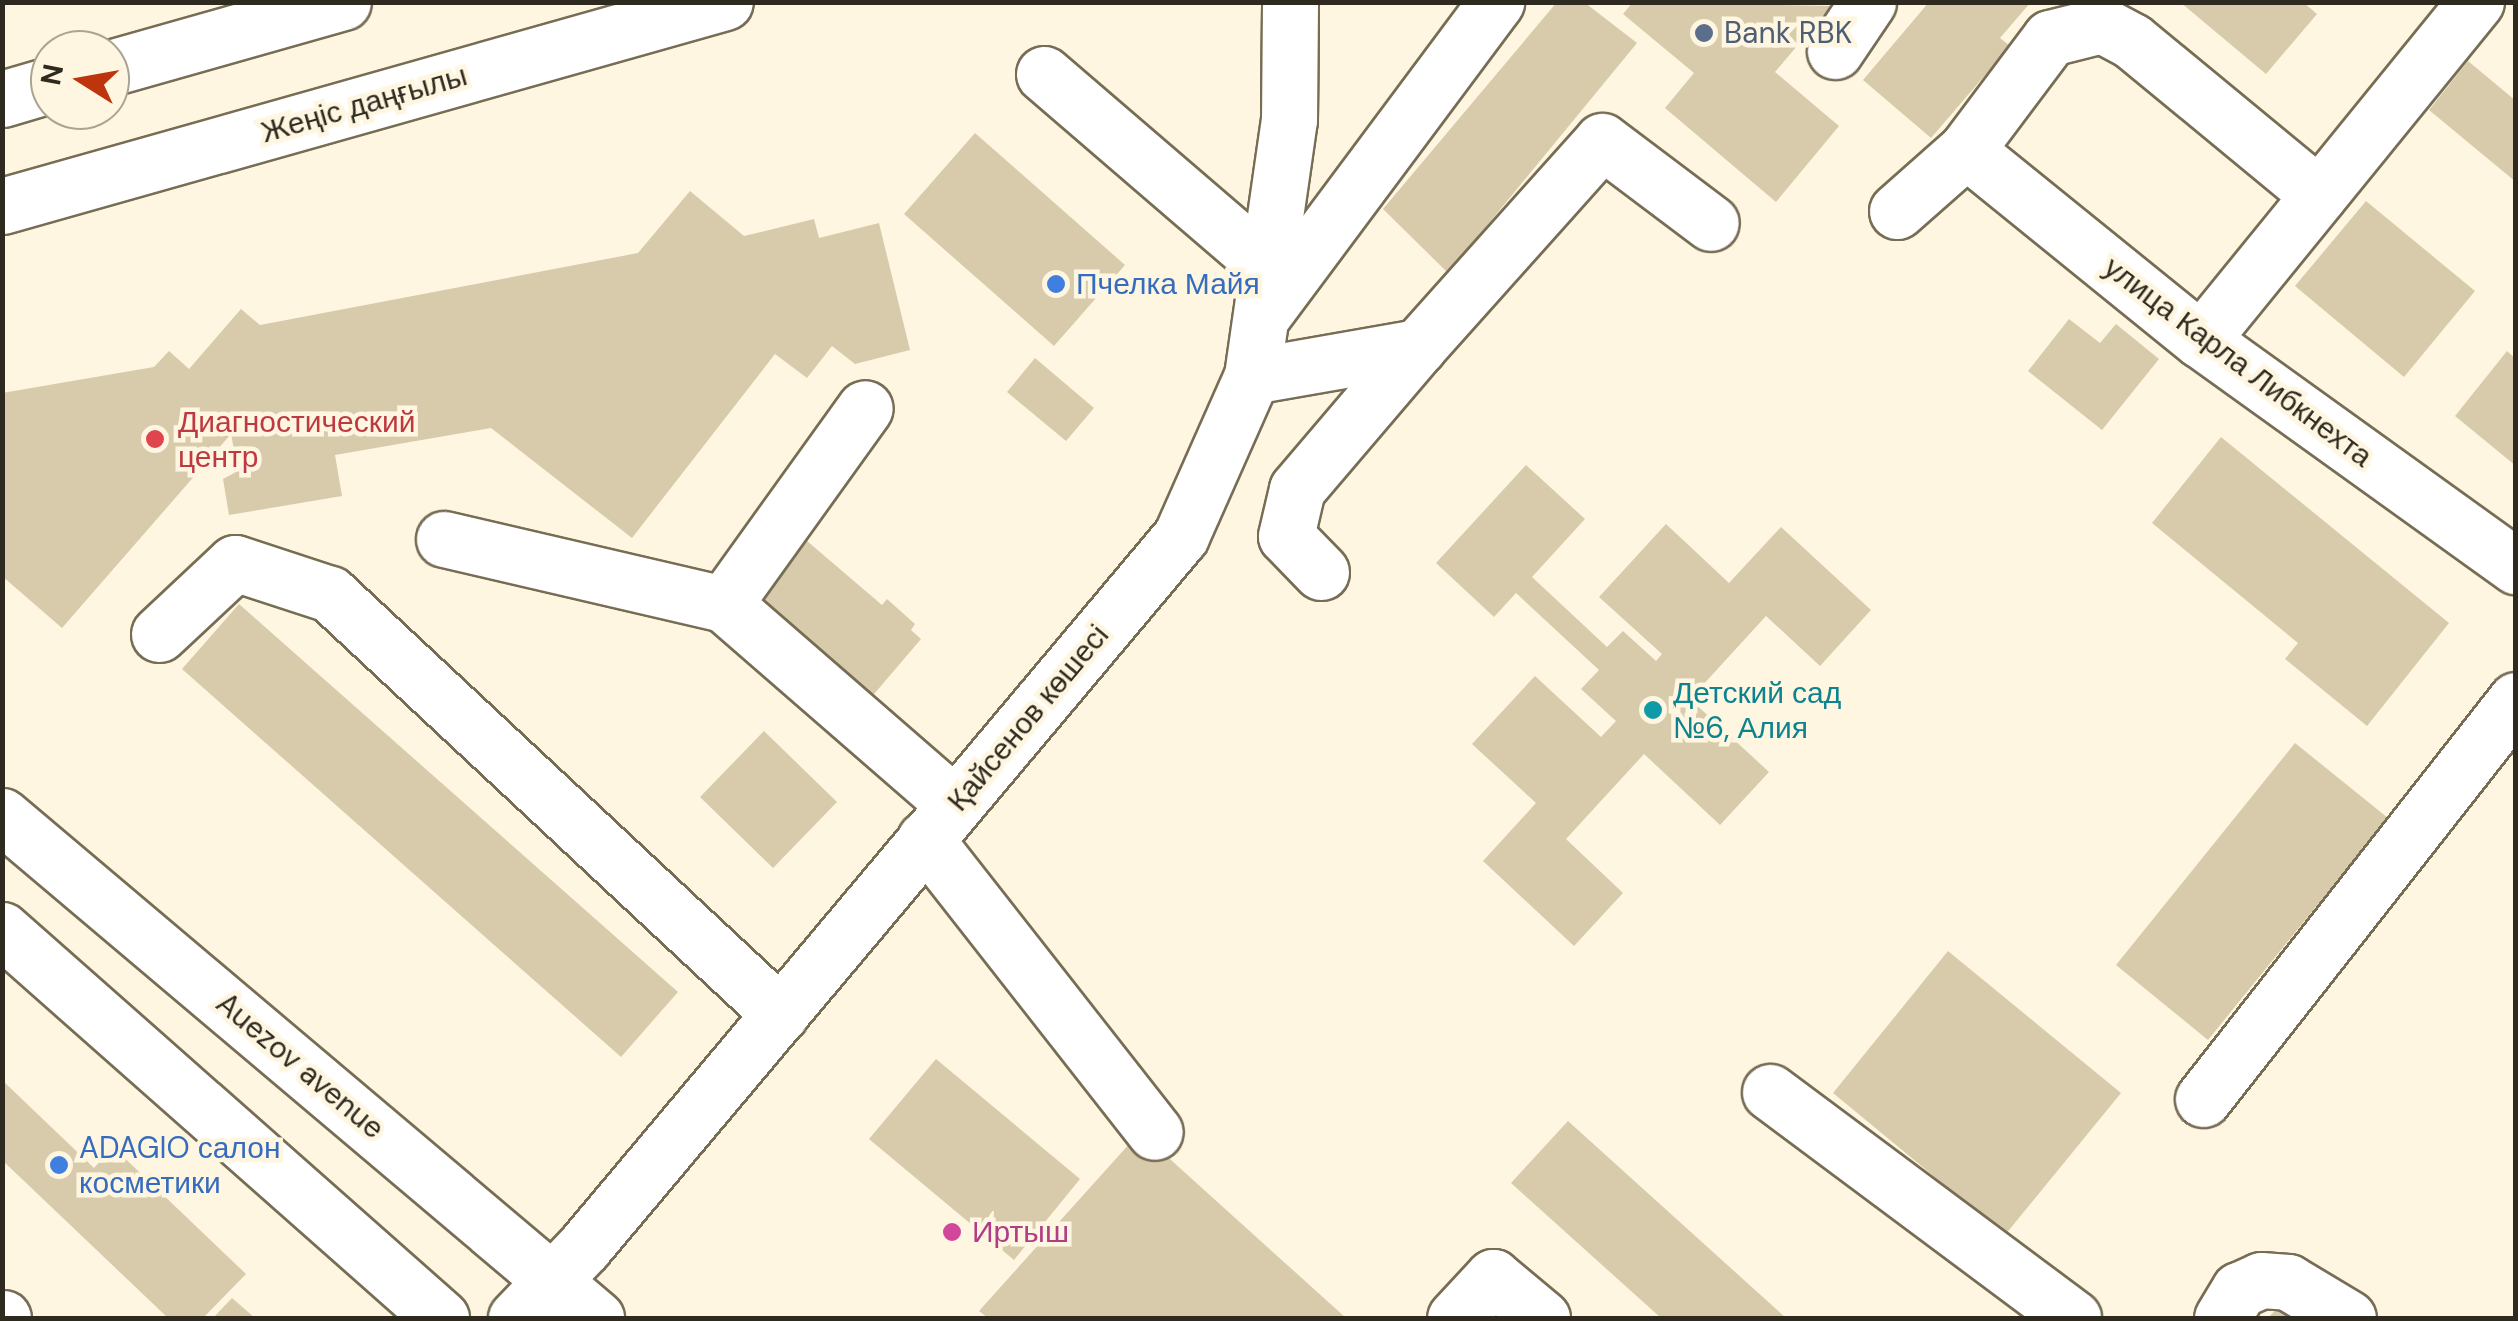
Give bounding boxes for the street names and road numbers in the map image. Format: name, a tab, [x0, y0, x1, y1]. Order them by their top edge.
street label: Жеңіс даңғылы	[257, 57, 471, 151]
street label: улица Карла Либкнехта	[2097, 249, 2379, 475]
street label: Қайсенов көшесі	[940, 618, 1116, 818]
street label: Auezov avenue	[209, 985, 391, 1147]

